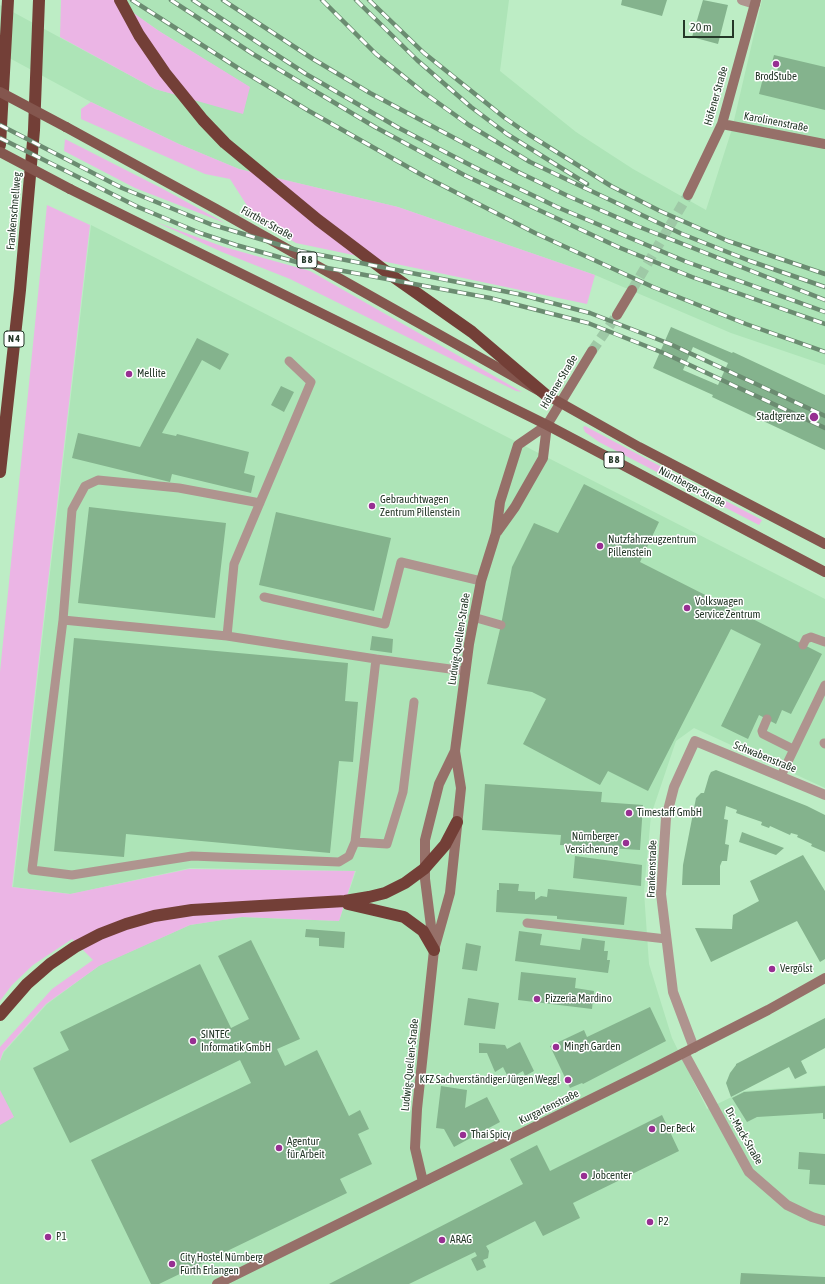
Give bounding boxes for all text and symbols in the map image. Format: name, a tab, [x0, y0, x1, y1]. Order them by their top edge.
scale bar	[685, 12, 736, 38]
text: 20 m	[690, 20, 712, 34]
marker: BrodStube	[771, 59, 781, 69]
street label: Höfener Straße	[701, 65, 731, 127]
place label: BrodStube	[755, 70, 797, 84]
street label: Karolinenstraße	[743, 109, 809, 135]
street label: Frankenschnellweg	[4, 171, 24, 251]
street label: Fürther Straße	[239, 203, 295, 243]
road number: B 8	[297, 252, 317, 268]
road number: N 4	[4, 331, 24, 347]
street label: Höfener Straße	[538, 353, 580, 411]
place label: Mellite	[137, 367, 166, 381]
marker: Mellite	[124, 369, 134, 379]
place label: Stadtgrenze	[757, 410, 805, 424]
marker: Stadtgrenze	[808, 411, 820, 423]
road number: B 8	[604, 452, 624, 468]
street label: Nürnberger Straße	[656, 464, 728, 510]
place label: Gebrauchtwagen Zentrum Pillenstein	[380, 493, 460, 519]
marker: Gebrauchtwagen Zentrum Pillenstein	[367, 501, 377, 511]
place label: Nutzfahrzeugzentrum Pillenstein	[608, 533, 696, 559]
marker: Nutzfahrzeugzentrum Pillenstein	[595, 541, 605, 551]
street label: Ludwig-Quellen-Straße	[445, 592, 473, 686]
place label: Volkswagen Service Zentrum	[695, 595, 760, 621]
marker: Volkswagen Service Zentrum	[682, 603, 692, 613]
street label: Schwabenstraße	[732, 738, 798, 776]
place label: Timestaff GmbH	[637, 806, 702, 820]
marker: Timestaff GmbH	[624, 808, 634, 818]
place label: Nürnberger Versicherung	[565, 830, 618, 856]
marker: Nürnberger Versicherung	[621, 838, 631, 848]
street label: Frankenstraße	[644, 840, 660, 898]
place label: Vergölst	[780, 962, 813, 976]
marker: Vergölst	[767, 964, 777, 974]
place label: Pizzeria Mardino	[545, 992, 612, 1006]
marker: Pizzeria Mardino	[532, 994, 542, 1004]
street label: Ludwig-Quellen-Straße	[399, 1018, 421, 1112]
place label: SINTEC Informatik GmbH	[201, 1028, 271, 1054]
marker: SINTEC Informatik GmbH	[188, 1036, 198, 1046]
place label: Mingh Garden	[564, 1040, 621, 1054]
marker: Mingh Garden	[551, 1042, 561, 1052]
place label: KFZ Sachverständiger Jürgen Weggl	[420, 1073, 560, 1087]
marker: KFZ Sachverständiger Jürgen Weggl	[563, 1075, 573, 1085]
street label: Kurgartenstraße	[517, 1087, 581, 1127]
street label: Dr.-Mack-Straße	[722, 1105, 766, 1167]
place label: Der Beck	[660, 1122, 695, 1136]
marker: Der Beck	[647, 1124, 657, 1134]
place label: Thai Spicy	[471, 1128, 511, 1142]
marker: Thai Spicy	[458, 1130, 468, 1140]
place label: Agentur für Arbeit	[287, 1135, 325, 1161]
marker: Agentur für Arbeit	[274, 1143, 284, 1153]
place label: Jobcenter	[592, 1169, 632, 1183]
marker: Jobcenter	[579, 1171, 589, 1181]
place label: P2	[658, 1215, 669, 1229]
marker: P2	[645, 1217, 655, 1227]
place label: P1	[56, 1230, 67, 1244]
marker: P1	[43, 1232, 53, 1242]
place label: ARAG	[450, 1233, 472, 1247]
marker: ARAG	[437, 1235, 447, 1245]
place label: City Hostel Nürnberg Fürth Erlangen	[180, 1251, 263, 1277]
marker: City Hostel Nürnberg Fürth Erlangen	[167, 1259, 177, 1269]

